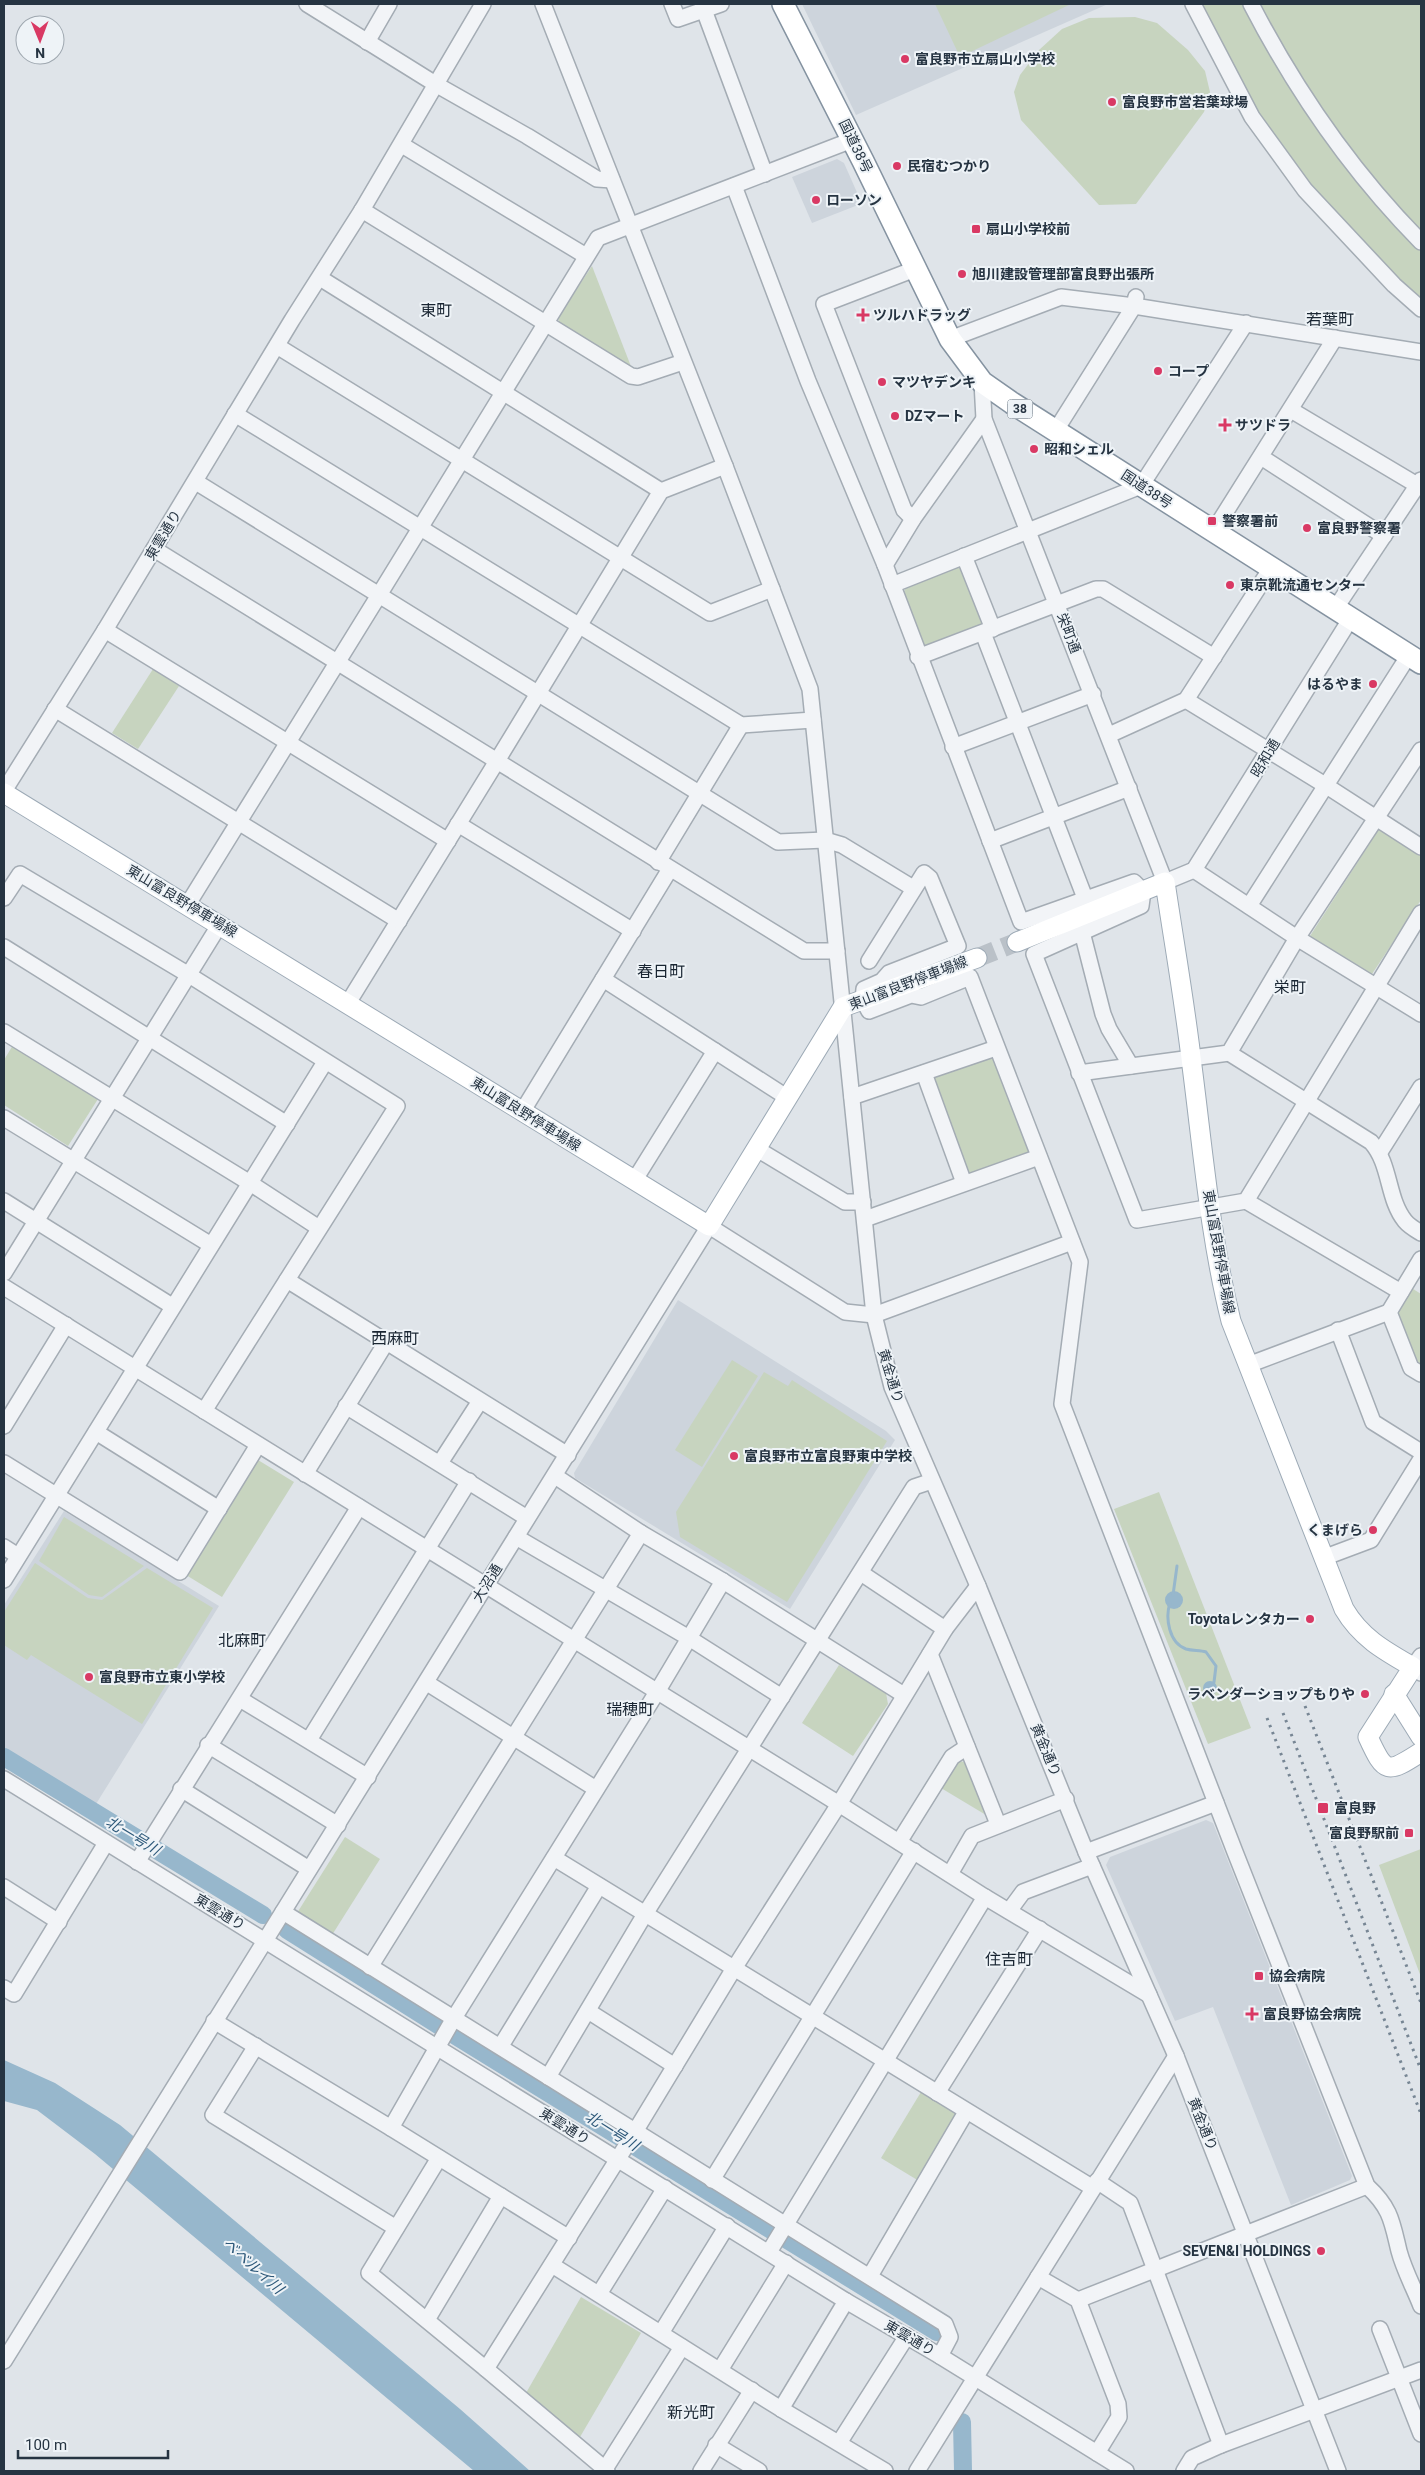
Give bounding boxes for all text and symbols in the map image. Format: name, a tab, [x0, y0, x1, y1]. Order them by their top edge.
north arrow	[15, 15, 65, 65]
text: N	[35, 45, 45, 61]
place label: 富良野市立扇山小学校	[915, 51, 1055, 67]
marker: 富良野市立扇山小学校	[899, 53, 911, 65]
place label: 富良野市営若葉球場	[1122, 94, 1248, 110]
marker: 富良野市営若葉球場	[1106, 96, 1118, 108]
street label: 国道38号	[836, 117, 876, 175]
place label: 民宿むつかり	[907, 158, 991, 174]
marker: 民宿むつかり	[891, 160, 903, 172]
place label: ローソン	[826, 192, 882, 208]
marker: ローソン	[810, 194, 822, 206]
place label: 扇山小学校前	[986, 221, 1070, 237]
marker: 扇山小学校前	[970, 223, 982, 235]
place label: 旭川建設管理部富良野出張所	[972, 266, 1154, 282]
marker: 旭川建設管理部富良野出張所	[956, 268, 968, 280]
district label: 東町	[420, 301, 452, 320]
place label: ツルハドラッグ	[873, 307, 971, 323]
marker: ツルハドラッグ	[857, 309, 869, 321]
district label: 若葉町	[1306, 310, 1354, 329]
place label: コープ	[1168, 363, 1209, 379]
marker: コープ	[1152, 365, 1164, 377]
place label: マツヤデンキ	[892, 374, 976, 390]
marker: マツヤデンキ	[876, 376, 888, 388]
road number: 38	[1008, 399, 1032, 418]
place label: DZマート	[905, 408, 964, 424]
marker: DZマート	[889, 410, 901, 422]
place label: サツドラ	[1235, 417, 1291, 433]
marker: サツドラ	[1219, 419, 1231, 431]
place label: 昭和シェル	[1044, 441, 1114, 457]
marker: 昭和シェル	[1028, 443, 1040, 455]
street label: 国道38号	[1118, 467, 1176, 511]
street label: 東雲通り	[142, 507, 184, 563]
place label: 警察署前	[1222, 513, 1278, 529]
marker: 警察署前	[1206, 515, 1218, 527]
place label: 富良野警察署	[1317, 520, 1401, 536]
marker: 富良野警察署	[1301, 522, 1313, 534]
place label: 東京靴流通センター	[1240, 577, 1366, 593]
marker: 東京靴流通センター	[1224, 579, 1236, 591]
street label: 栄町通	[1054, 611, 1084, 655]
place label: はるやま	[1307, 676, 1363, 692]
marker: はるやま	[1367, 678, 1379, 690]
street label: 昭和通	[1247, 736, 1283, 780]
street label: 東山富良野停車場線	[124, 862, 240, 940]
street label: 東山富良野停車場線	[846, 953, 970, 1013]
district label: 春日町	[637, 962, 685, 981]
district label: 栄町	[1274, 978, 1306, 997]
street label: 東山富良野停車場線	[468, 1074, 584, 1154]
street label: 東山富良野停車場線	[1200, 1189, 1238, 1315]
district label: 西麻町	[371, 1329, 419, 1348]
street label: 黄金通り	[875, 1347, 907, 1405]
place label: 富良野市立富良野東中学校	[744, 1448, 912, 1464]
marker: 富良野市立富良野東中学校	[728, 1450, 740, 1462]
place label: くまげら	[1307, 1522, 1363, 1538]
marker: くまげら	[1367, 1524, 1379, 1536]
street label: 大沼通	[469, 1561, 505, 1605]
place label: Toyotaレンタカー	[1188, 1611, 1300, 1627]
marker: Toyotaレンタカー	[1304, 1613, 1316, 1625]
district label: 北麻町	[218, 1631, 266, 1650]
place label: 富良野市立東小学校	[99, 1669, 225, 1685]
marker: 富良野市立東小学校	[83, 1671, 95, 1683]
place label: ラベンダーショップもりや	[1187, 1686, 1355, 1702]
marker: ラベンダーショップもりや	[1359, 1688, 1371, 1700]
district label: 瑞穂町	[606, 1700, 654, 1719]
street label: 黄金通り	[1028, 1721, 1064, 1779]
place label: 富良野	[1334, 1800, 1376, 1816]
marker: 富良野	[1316, 1801, 1330, 1815]
water label: 北一号川	[103, 1813, 165, 1860]
place label: 富良野駅前	[1329, 1825, 1399, 1841]
marker: 富良野駅前	[1403, 1827, 1415, 1839]
street label: 東雲通り	[192, 1891, 248, 1933]
district label: 住吉町	[985, 1950, 1033, 1969]
place label: 協会病院	[1269, 1968, 1325, 1984]
marker: 協会病院	[1253, 1970, 1265, 1982]
place label: 富良野協会病院	[1263, 2006, 1361, 2022]
marker: 富良野協会病院	[1245, 2007, 1259, 2021]
street label: 黄金通り	[1185, 2095, 1221, 2153]
street label: 東雲通り	[537, 2104, 593, 2148]
water label: 北一号川	[582, 2107, 644, 2156]
water label: ベベルイ川	[219, 2234, 288, 2299]
place label: SEVEN&I HOLDINGS	[1182, 2243, 1311, 2259]
marker: SEVEN&I HOLDINGS	[1315, 2245, 1327, 2257]
street label: 東雲通り	[882, 2317, 938, 2359]
district label: 新光町	[667, 2403, 715, 2422]
scale bar	[18, 2428, 168, 2460]
text: 100 m	[25, 2436, 67, 2454]

